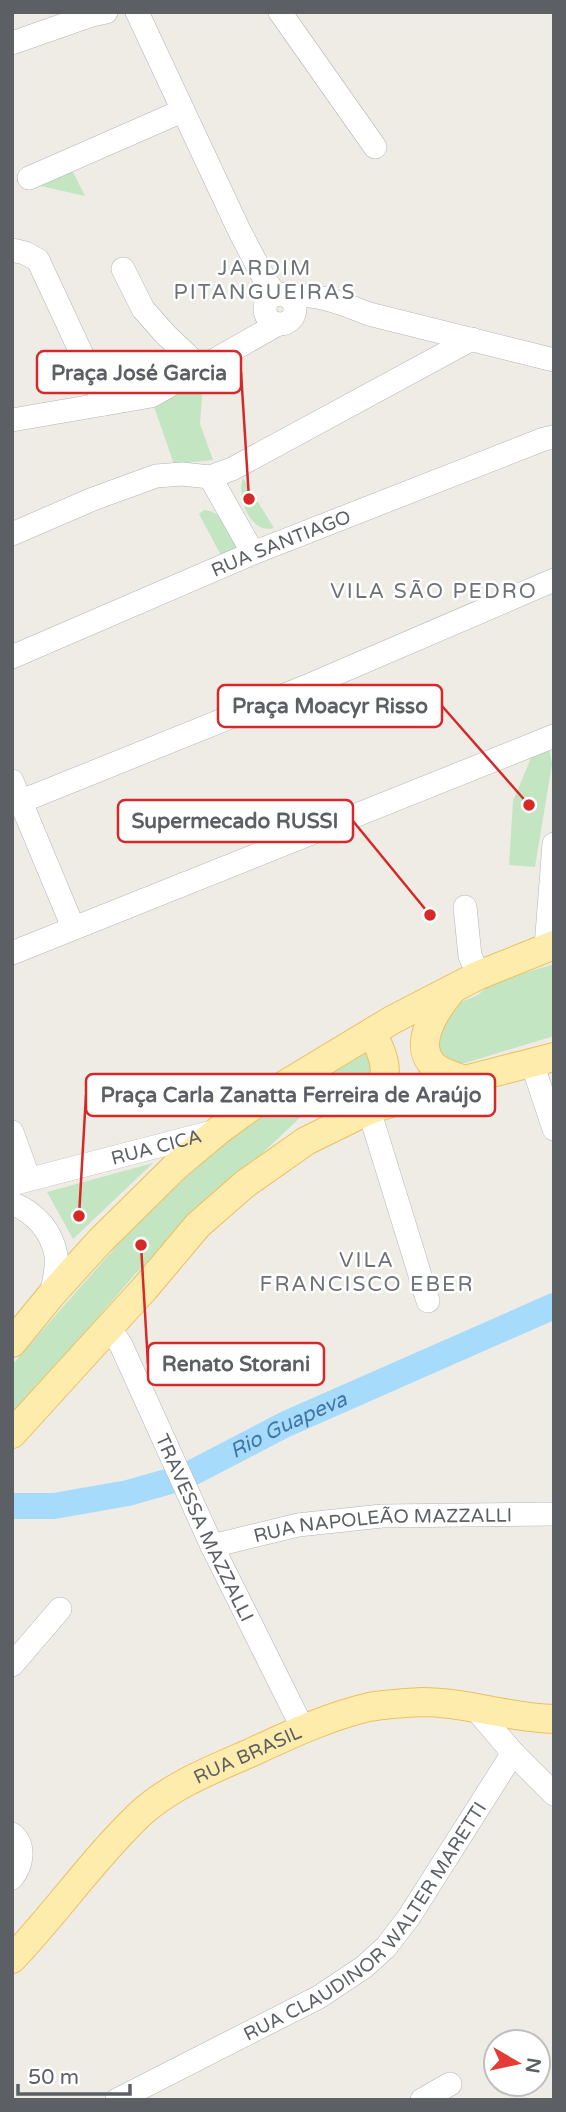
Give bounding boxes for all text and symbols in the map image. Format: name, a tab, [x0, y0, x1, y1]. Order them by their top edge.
district label: JARDIM PITANGUEIRAS	[174, 256, 356, 305]
callout: Praça José Garcia	[37, 351, 241, 393]
text: Praça José Garcia	[51, 361, 227, 386]
street label: RUA SANTIAGO	[208, 506, 354, 582]
district label: VILA SÃO PEDRO	[330, 579, 538, 604]
callout: Praça Moacyr Risso	[218, 685, 442, 727]
text: Praça Moacyr Risso	[232, 694, 428, 719]
callout: Supermecado RUSSI	[118, 800, 353, 842]
text: Supermecado RUSSI	[131, 809, 339, 834]
callout: Praça Carla Zanatta Ferreira de Araújo	[86, 1074, 495, 1116]
text: Praça Carla Zanatta Ferreira de Araújo	[101, 1083, 482, 1108]
street label: RUA CICA	[109, 1125, 204, 1170]
district label: VILA FRANCISCO EBER	[260, 1248, 474, 1297]
callout: Renato Storani	[148, 1343, 324, 1385]
text: Renato Storani	[162, 1352, 310, 1377]
water label: Rio Guapeva	[226, 1386, 352, 1464]
street label: TRAVESSA MAZZALLI	[151, 1431, 258, 1625]
street label: RUA NAPOLEÃO MAZZALLI	[251, 1504, 512, 1547]
street label: RUA BRASIL	[190, 1721, 305, 1789]
street label: RUA CLAUDINOR WALTER MARETTI	[240, 1798, 491, 2046]
north arrow	[482, 2028, 552, 2098]
scale bar	[18, 2052, 130, 2096]
text: N	[521, 2056, 545, 2075]
text: 50 m	[28, 2065, 79, 2090]

